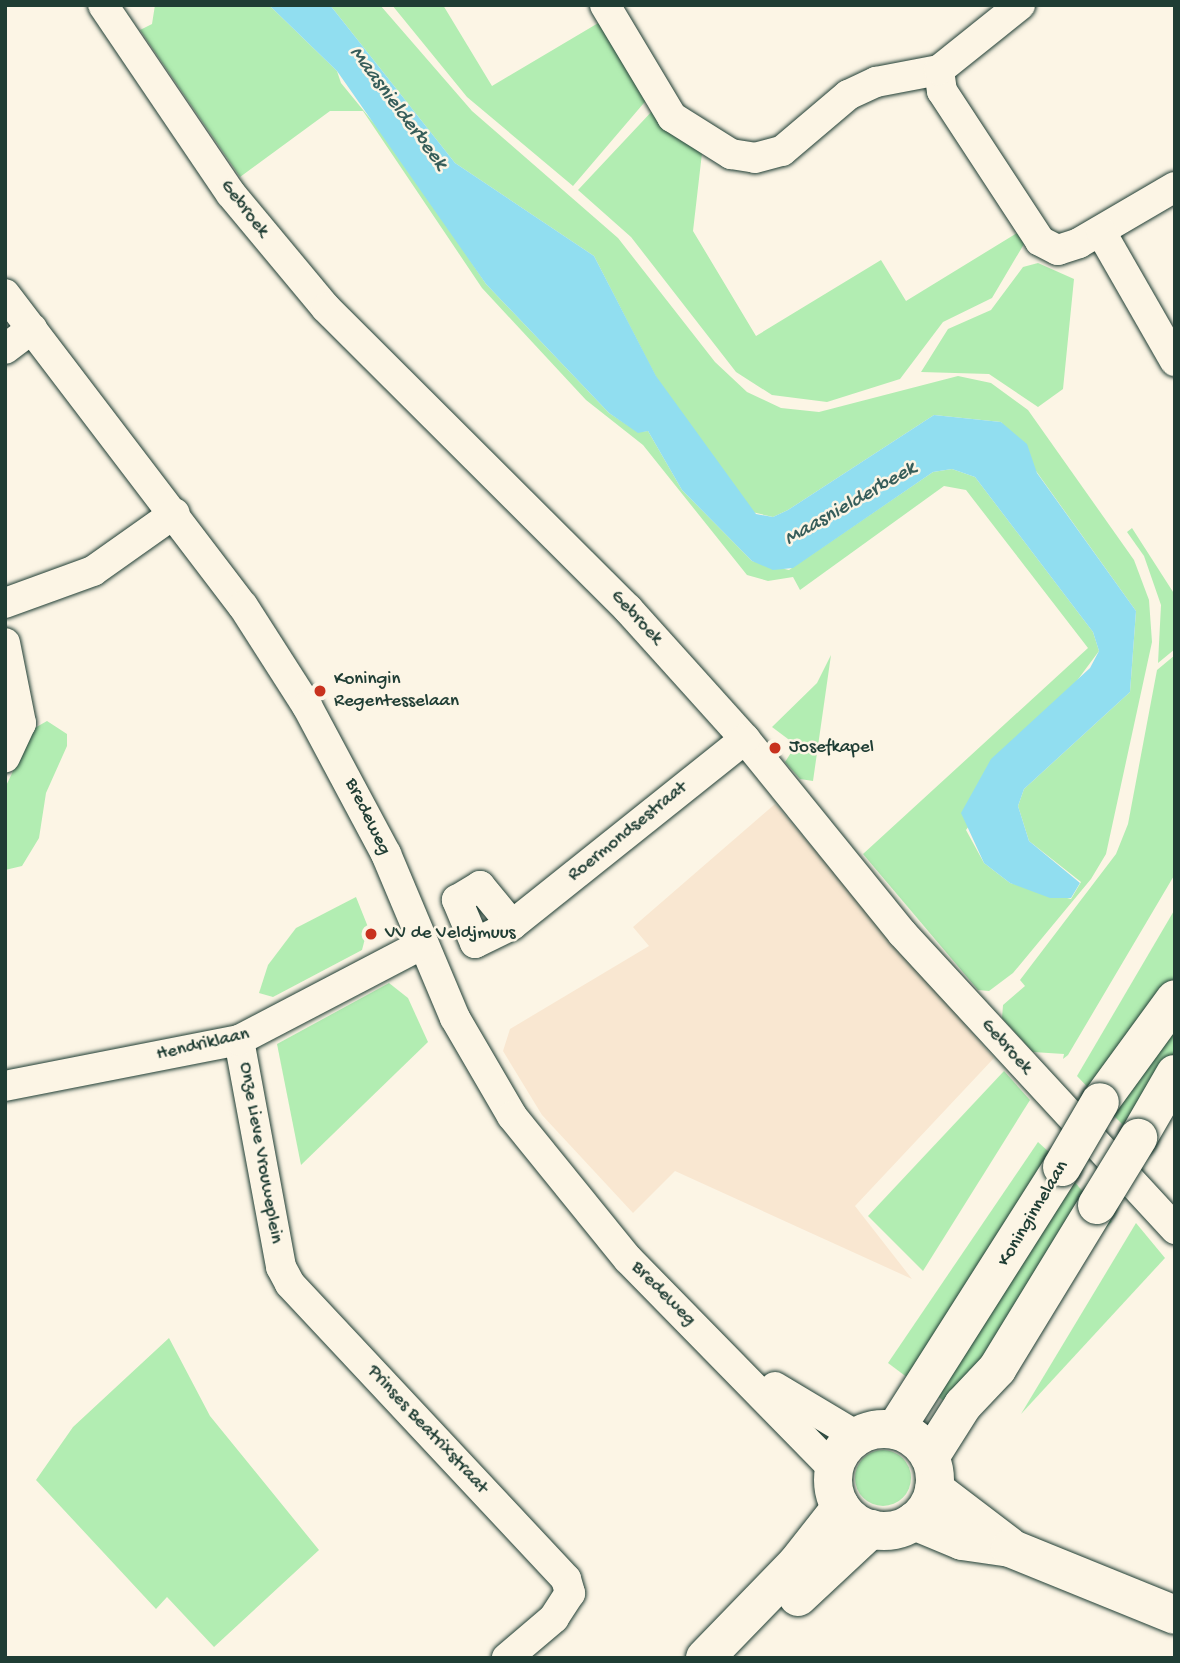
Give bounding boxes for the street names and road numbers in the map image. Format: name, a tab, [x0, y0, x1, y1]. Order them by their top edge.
street label: Gebroek	[214, 176, 274, 242]
street label: Gebroek	[605, 586, 667, 650]
street label: Bredeweg	[339, 775, 395, 859]
street label: Roermondsestraat	[564, 777, 692, 887]
street label: Gebroek	[975, 1015, 1037, 1079]
street label: Hendriklaan	[154, 1023, 252, 1067]
street label: Onze Lieve Vrouweplein	[233, 1061, 287, 1245]
street label: Koninginnelaan	[993, 1157, 1075, 1271]
street label: Bredeweg	[626, 1257, 700, 1331]
street label: Prinses Beatrixstraat	[361, 1361, 493, 1499]

